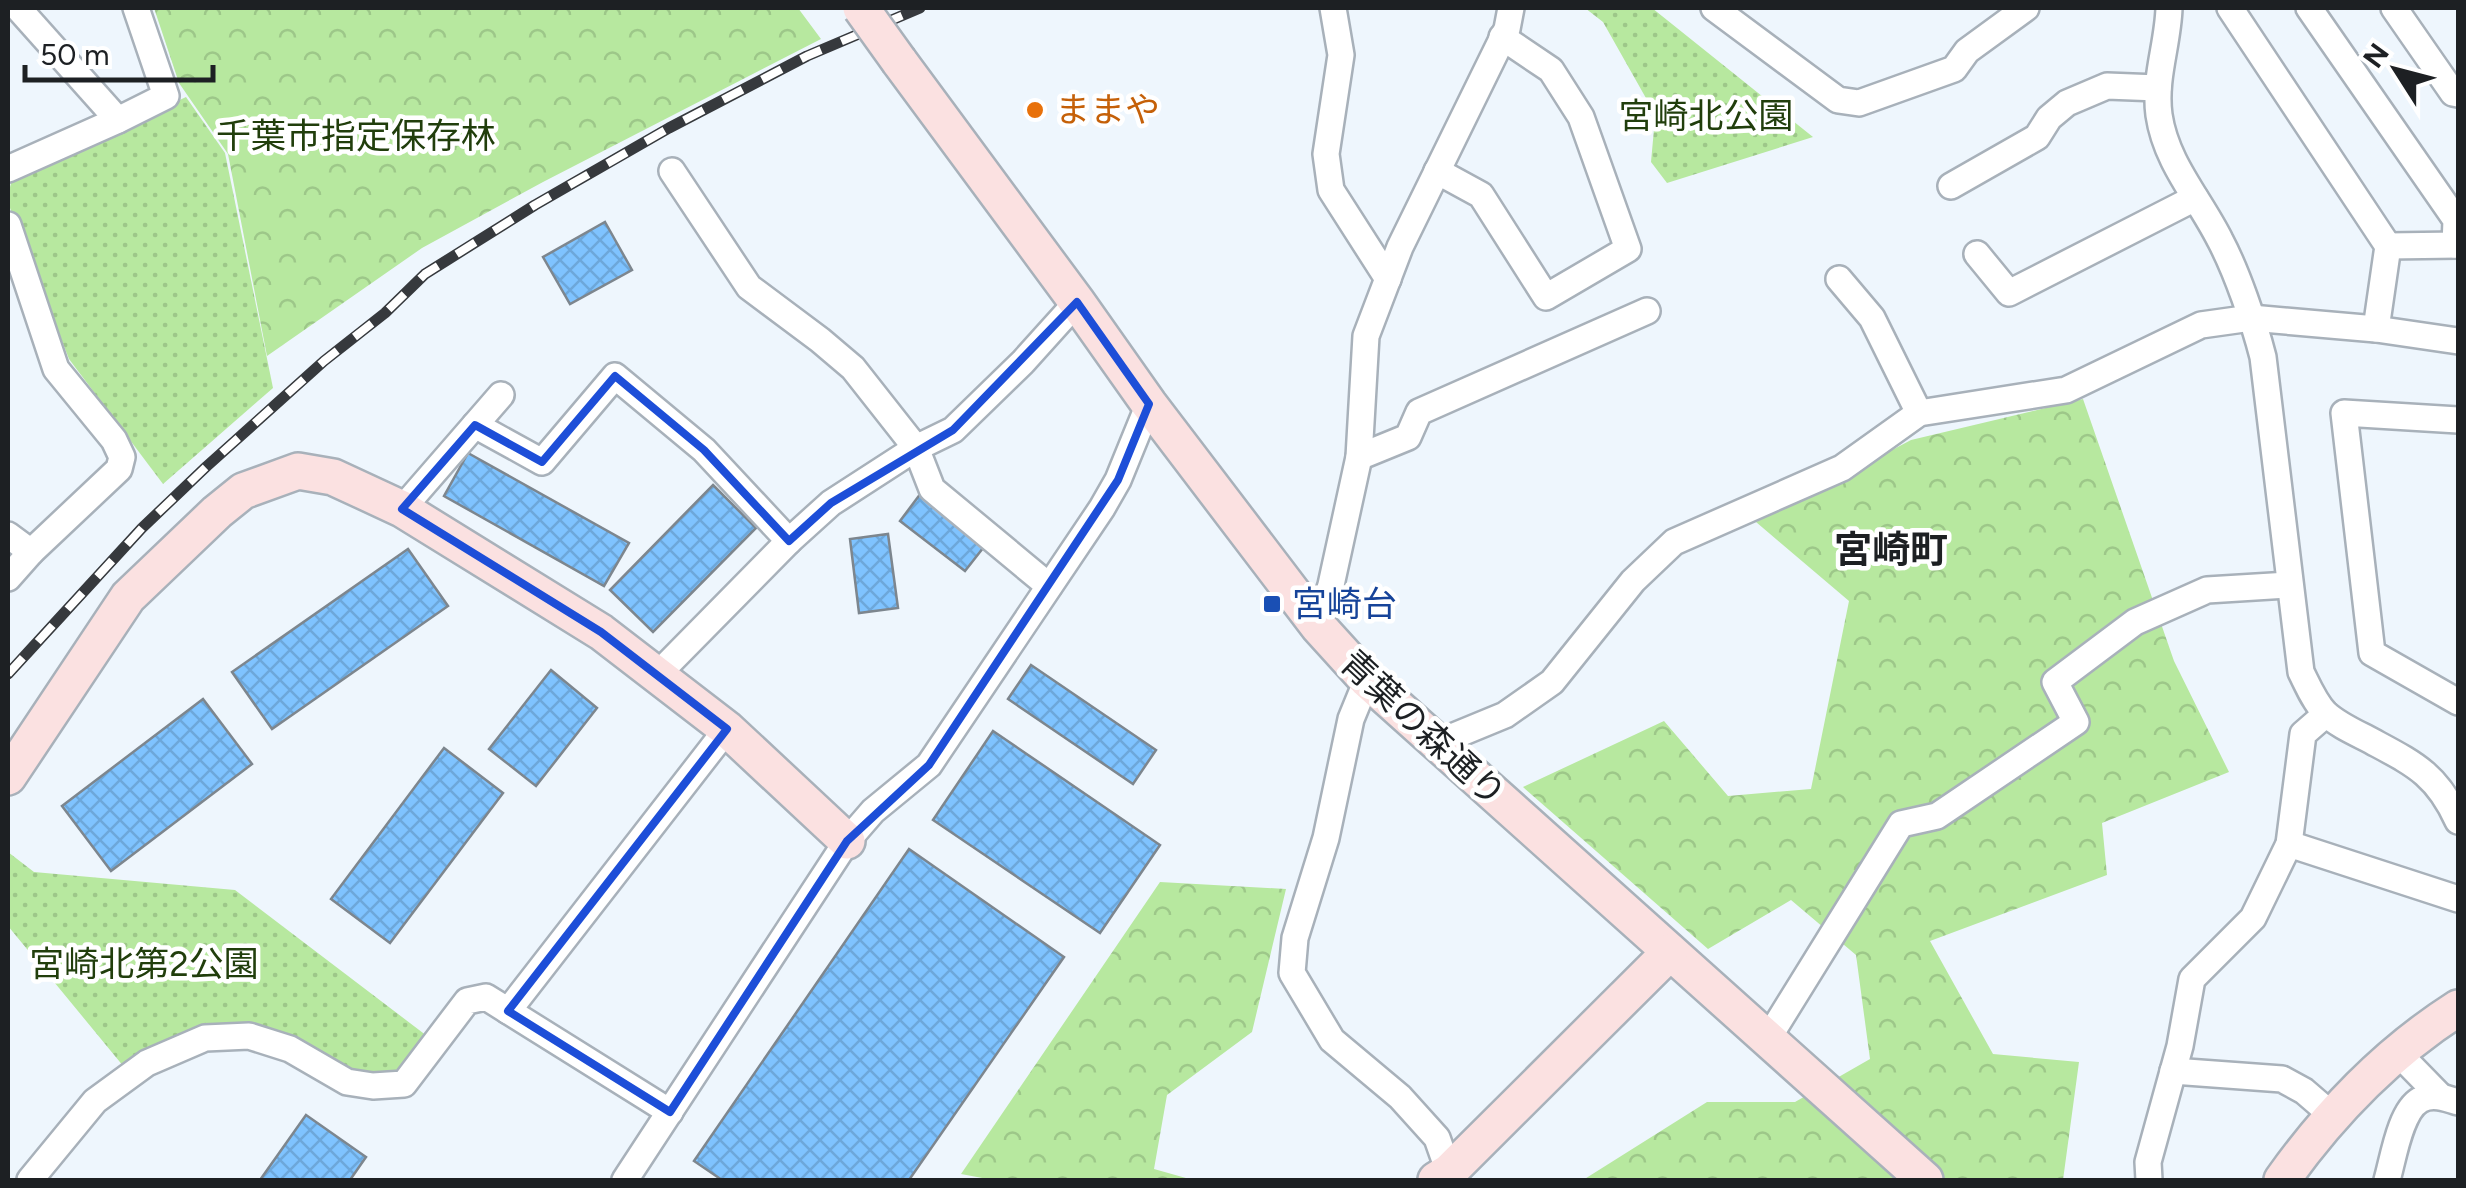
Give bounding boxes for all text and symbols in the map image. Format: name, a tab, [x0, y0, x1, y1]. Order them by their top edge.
scale bar	[25, 20, 212, 82]
north arrow	[2346, 20, 2446, 120]
text: 50 m	[40, 36, 109, 73]
text: N	[2356, 37, 2396, 74]
place label: ままや	[1055, 89, 1160, 131]
park label: 宮崎北公園	[1618, 95, 1794, 137]
marker: ままや	[1024, 99, 1046, 121]
park label: 千葉市指定保存林	[216, 115, 496, 157]
district label: 宮崎町	[1834, 527, 1948, 573]
place label: 宮崎台	[1292, 583, 1397, 625]
marker: 宮崎台	[1261, 593, 1283, 615]
street label: 青葉の森通り	[1332, 641, 1514, 815]
park label: 宮崎北第2公園	[29, 943, 259, 985]

